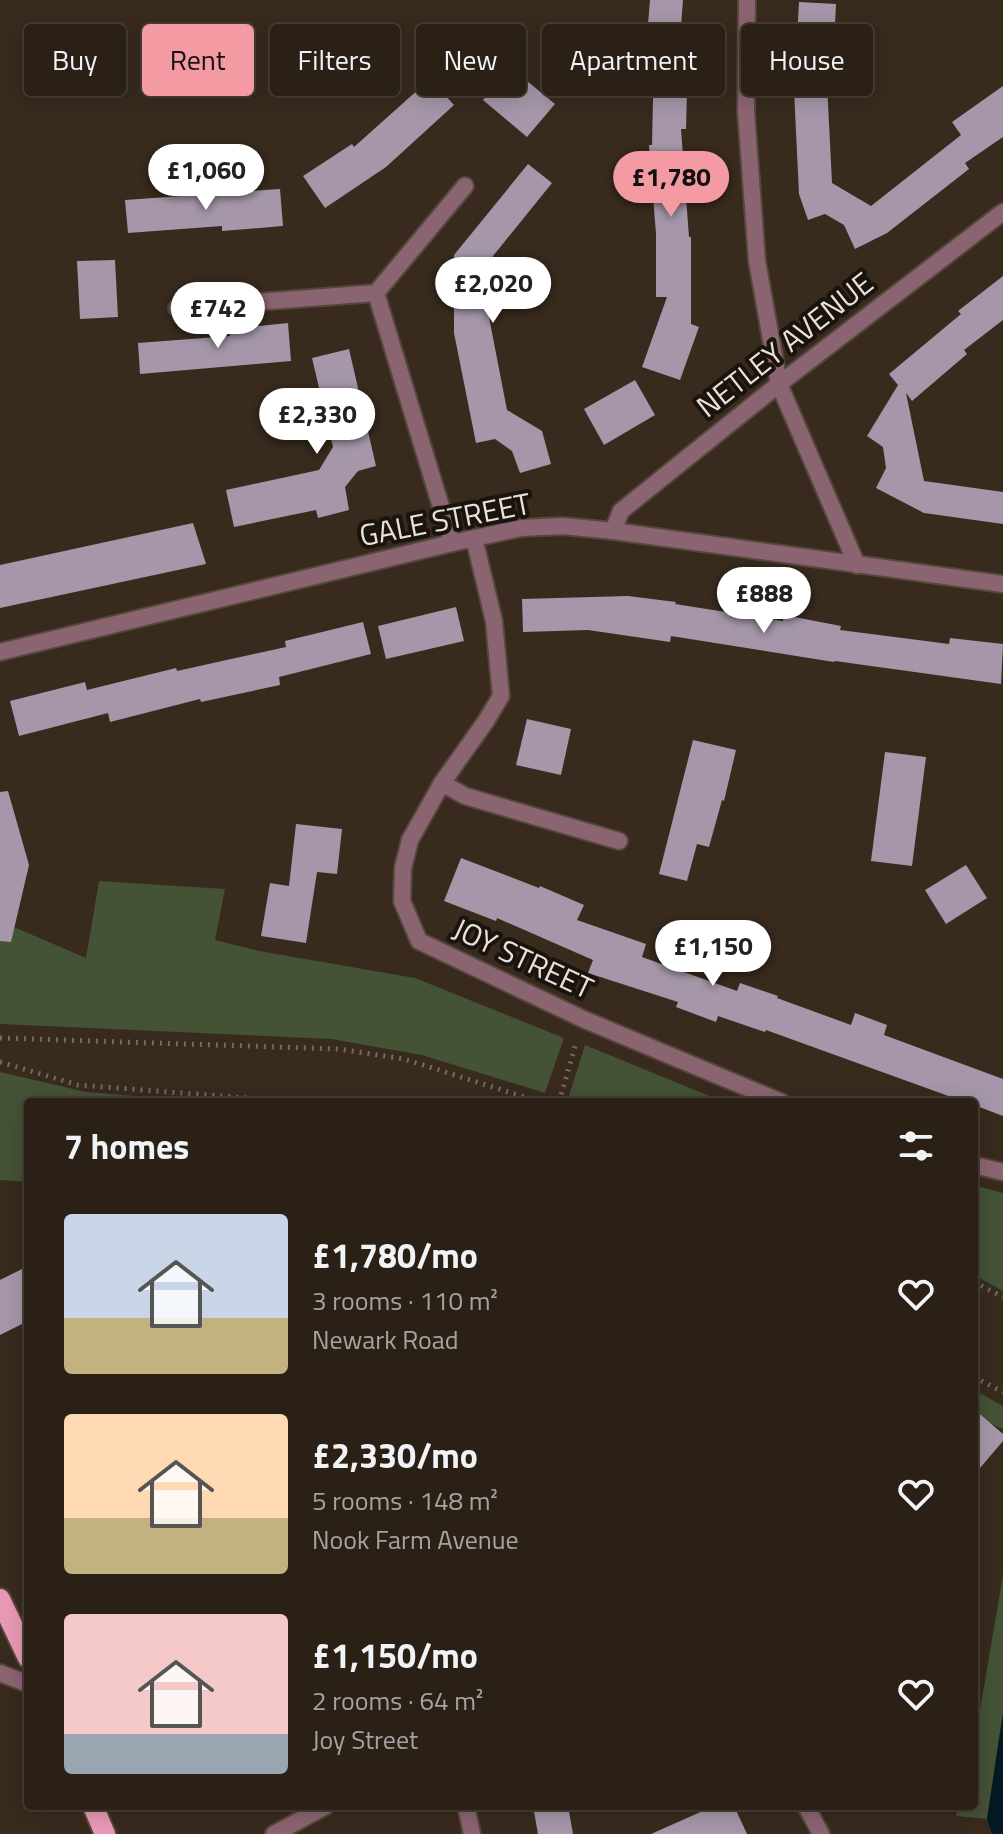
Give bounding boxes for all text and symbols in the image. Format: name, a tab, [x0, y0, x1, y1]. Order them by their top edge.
chip: Buy	[24, 24, 126, 96]
chip: Rent	[142, 24, 254, 96]
chip: Filters	[270, 24, 400, 96]
chip: New	[416, 24, 526, 96]
chip: Apartment	[542, 24, 725, 96]
chip: House	[741, 24, 873, 96]
pin: £1,060	[141, 144, 271, 212]
text: £1,060	[166, 150, 246, 189]
pin: £1,780	[606, 151, 736, 219]
text: £1,780	[631, 157, 711, 196]
pin: £2,020	[428, 257, 558, 325]
street label: NETLEY AVENUE	[686, 260, 883, 428]
text: £2,020	[453, 263, 533, 302]
pin: £742	[171, 282, 265, 350]
text: £742	[189, 288, 247, 327]
pin: £2,330	[252, 388, 382, 456]
text: £2,330	[277, 394, 357, 433]
street label: GALE STREET	[355, 480, 535, 558]
pin: £888	[717, 567, 811, 635]
text: £888	[735, 573, 793, 612]
street label: JOY STREET	[446, 906, 601, 1011]
pin: £1,150	[648, 920, 778, 988]
text: £1,150	[673, 926, 753, 965]
text: 7 homes	[64, 1120, 189, 1172]
icon: filters	[894, 1124, 938, 1168]
text: £1,780/mo	[312, 1229, 478, 1281]
icon: home	[128, 1246, 224, 1342]
icon: heart	[894, 1272, 938, 1316]
text: 3 rooms · 110 m²	[312, 1281, 498, 1320]
text: Newark Road	[312, 1320, 459, 1359]
text: £2,330/mo	[312, 1429, 478, 1481]
icon: home	[128, 1446, 224, 1542]
icon: heart	[894, 1472, 938, 1516]
text: 5 rooms · 148 m²	[312, 1481, 498, 1520]
text: Nook Farm Avenue	[312, 1520, 519, 1559]
text: £1,150/mo	[312, 1629, 478, 1681]
icon: home	[128, 1646, 224, 1742]
icon: heart	[894, 1672, 938, 1716]
text: 2 rooms · 64 m²	[312, 1681, 483, 1720]
text: Joy Street	[312, 1720, 418, 1759]

